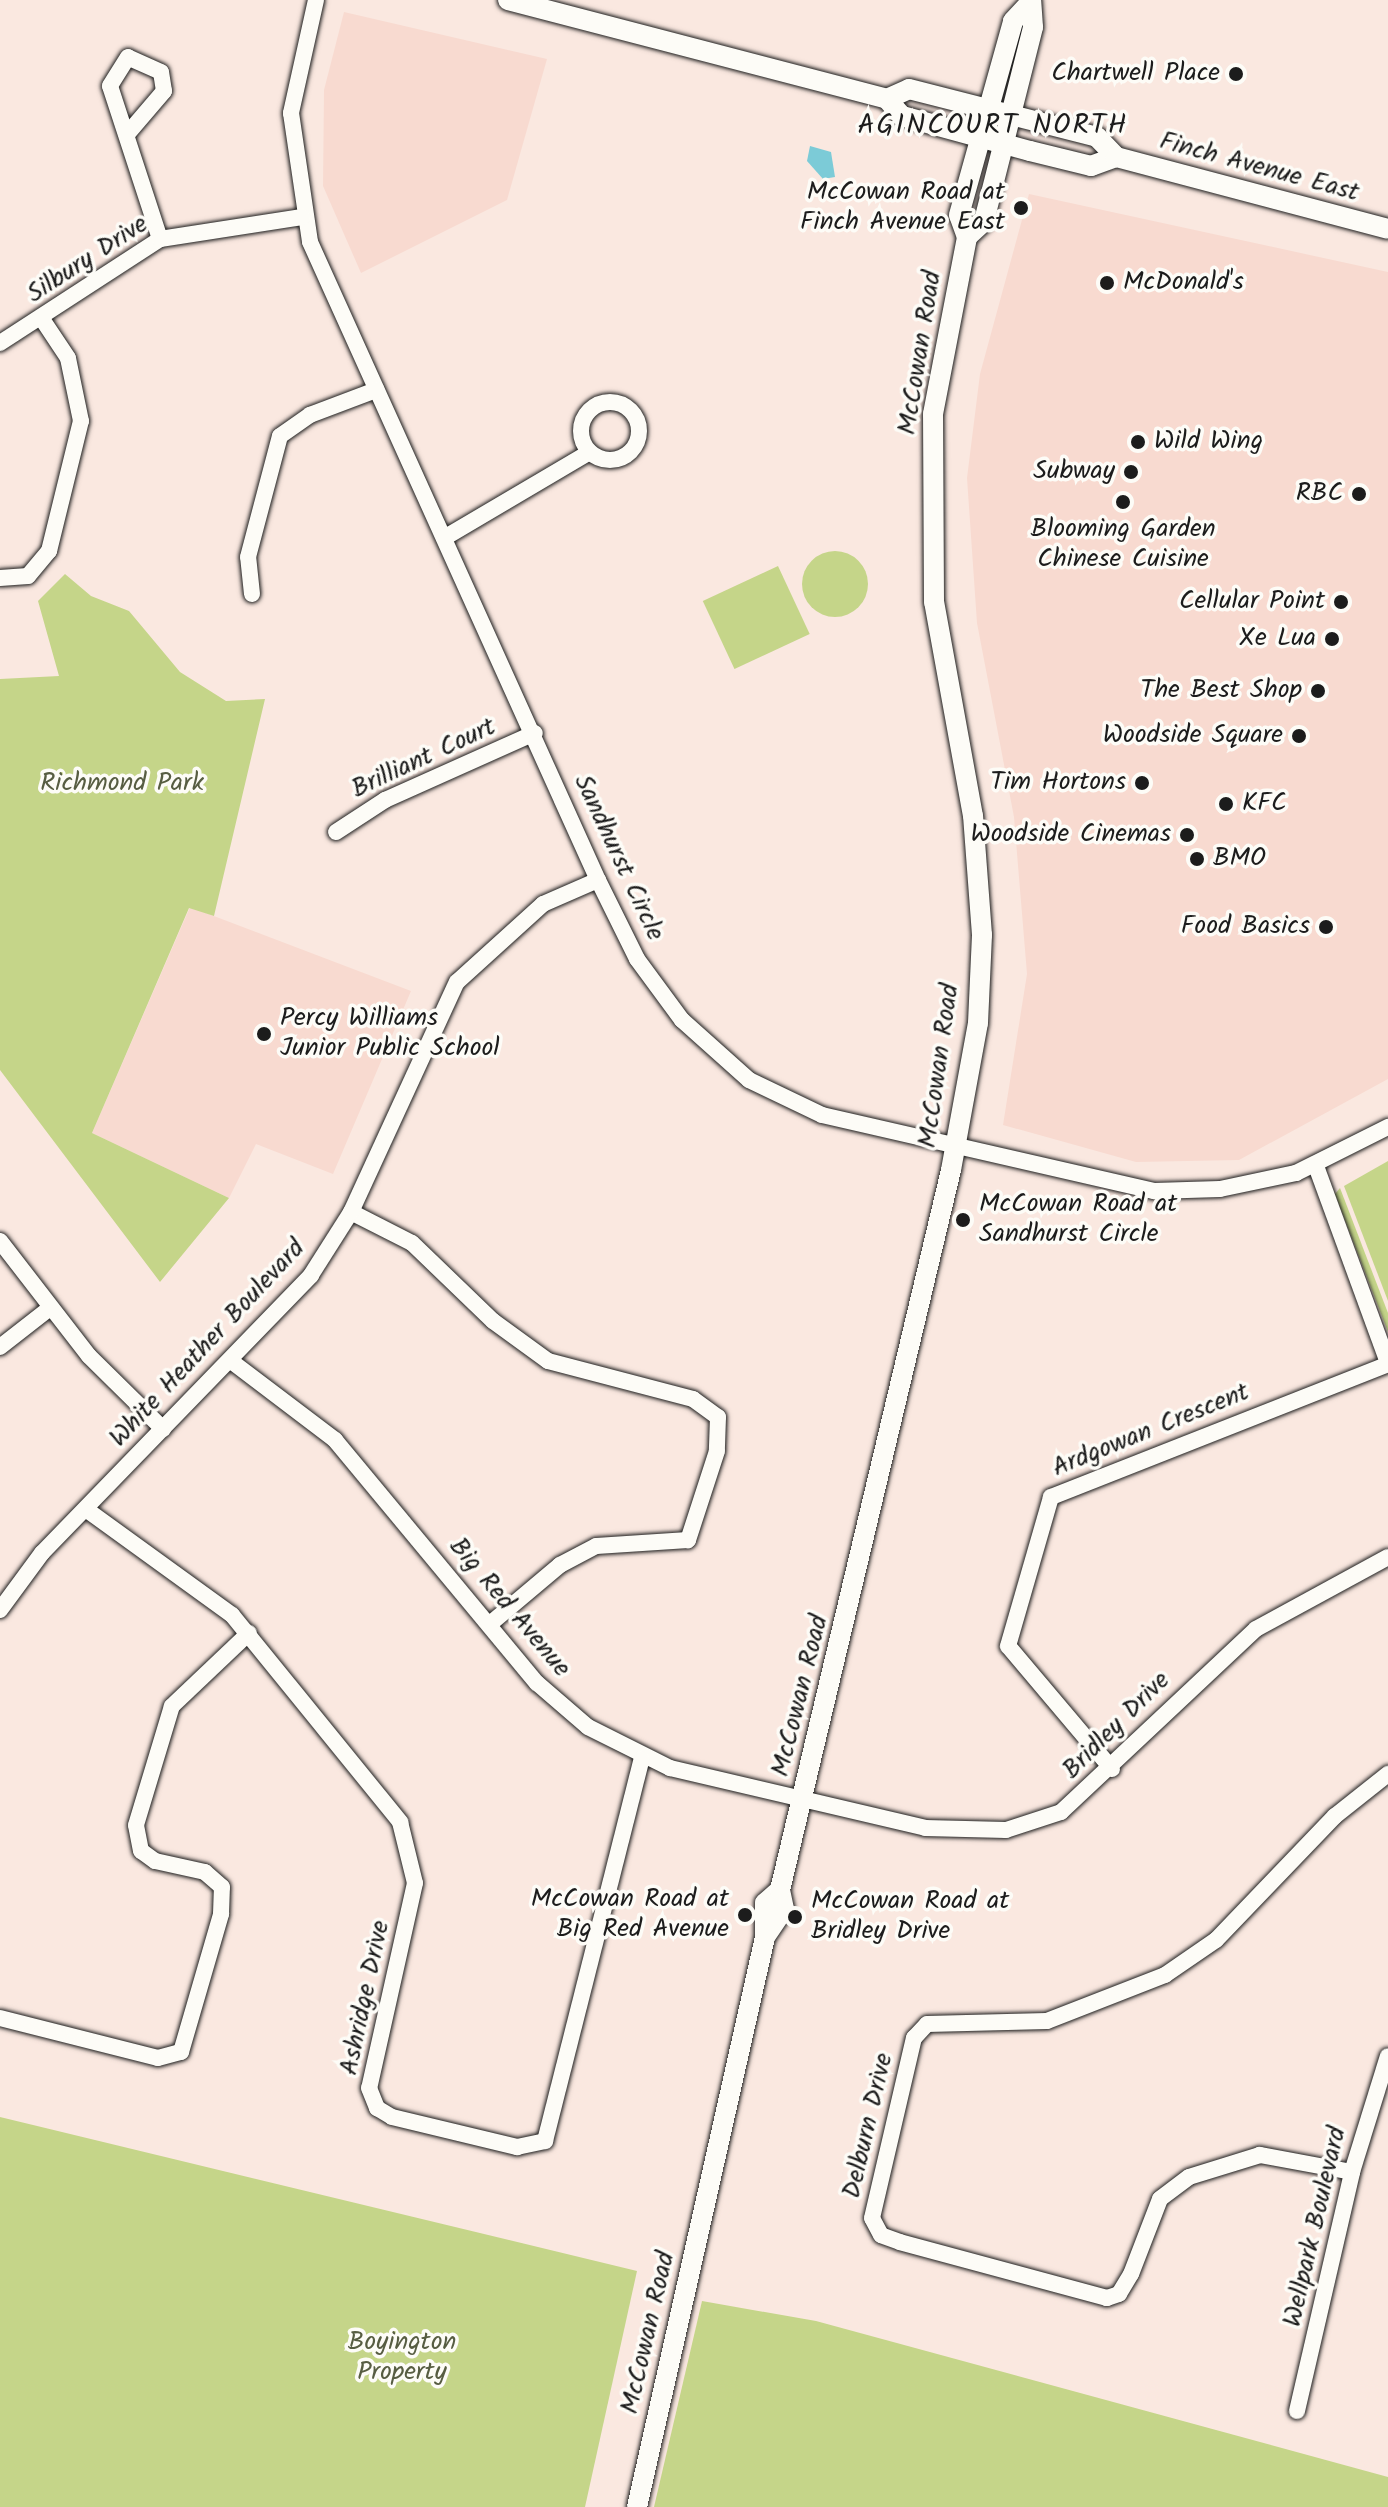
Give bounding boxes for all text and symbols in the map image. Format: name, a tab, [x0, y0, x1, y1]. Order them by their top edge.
place label: Chartwell Place	[1051, 58, 1220, 90]
marker: Chartwell Place	[1227, 65, 1245, 83]
district label: AGINCOURT NORTH	[857, 109, 1129, 143]
street label: Finch Avenue East	[1156, 126, 1362, 210]
place label: McCowan Road at Finch Avenue East	[800, 177, 1005, 238]
marker: McCowan Road at Finch Avenue East	[1012, 199, 1030, 217]
street label: Silbury Drive	[22, 209, 154, 311]
place label: McDonald's	[1123, 267, 1244, 299]
street label: McCowan Road	[893, 269, 949, 437]
marker: McDonald's	[1098, 274, 1116, 292]
place label: Wild Wing	[1154, 426, 1263, 458]
marker: Wild Wing	[1129, 433, 1147, 451]
place label: Subway	[1033, 456, 1115, 488]
marker: Subway	[1122, 463, 1140, 481]
place label: RBC	[1296, 478, 1343, 510]
marker: RBC	[1350, 485, 1368, 503]
marker: Blooming Garden Chinese Cuisine	[1114, 493, 1132, 511]
place label: Blooming Garden Chinese Cuisine	[1030, 514, 1216, 576]
place label: Cellular Point	[1179, 586, 1325, 618]
marker: Cellular Point	[1332, 593, 1350, 611]
place label: Xe Lua	[1239, 623, 1316, 655]
marker: Xe Lua	[1323, 630, 1341, 648]
place label: The Best Shop	[1140, 675, 1302, 707]
marker: The Best Shop	[1309, 682, 1327, 700]
street label: Brilliant Court	[347, 712, 501, 806]
place label: Woodside Square	[1103, 720, 1283, 752]
marker: Woodside Square	[1290, 727, 1308, 745]
place label: Tim Hortons	[990, 767, 1126, 799]
park label: Richmond Park	[40, 768, 204, 800]
street label: Sandhurst Circle	[566, 770, 670, 946]
marker: Tim Hortons	[1133, 774, 1151, 792]
place label: KFC	[1242, 788, 1287, 820]
marker: KFC	[1217, 795, 1235, 813]
place label: Woodside Cinemas	[970, 819, 1171, 851]
marker: Woodside Cinemas	[1178, 826, 1196, 844]
place label: BMO	[1213, 843, 1266, 875]
marker: BMO	[1188, 850, 1206, 868]
place label: Food Basics	[1181, 911, 1310, 943]
marker: Food Basics	[1317, 918, 1335, 936]
street label: McCowan Road	[913, 982, 967, 1150]
place label: Percy Williams Junior Public School	[280, 1003, 500, 1064]
marker: Percy Williams Junior Public School	[255, 1025, 273, 1043]
place label: McCowan Road at Sandhurst Circle	[979, 1189, 1177, 1250]
marker: McCowan Road at Sandhurst Circle	[954, 1211, 972, 1229]
street label: White Heather Boulevard	[104, 1234, 312, 1454]
street label: Ardgowan Crescent	[1048, 1377, 1254, 1485]
street label: Big Red Avenue	[442, 1532, 576, 1684]
street label: McCowan Road	[766, 1612, 836, 1780]
street label: Bridley Drive	[1057, 1666, 1177, 1786]
place label: McCowan Road at Big Red Avenue	[531, 1884, 729, 1946]
place label: McCowan Road at Bridley Drive	[811, 1886, 1009, 1948]
marker: McCowan Road at Big Red Avenue	[736, 1906, 754, 1924]
marker: McCowan Road at Bridley Drive	[786, 1908, 804, 1926]
street label: Ashridge Drive	[334, 1918, 398, 2078]
street label: Delburn Drive	[837, 2050, 901, 2202]
street label: Wellpark Boulevard	[1278, 2124, 1354, 2330]
street label: McCowan Road	[615, 2249, 683, 2417]
park label: Boyington Property	[348, 2327, 456, 2388]

